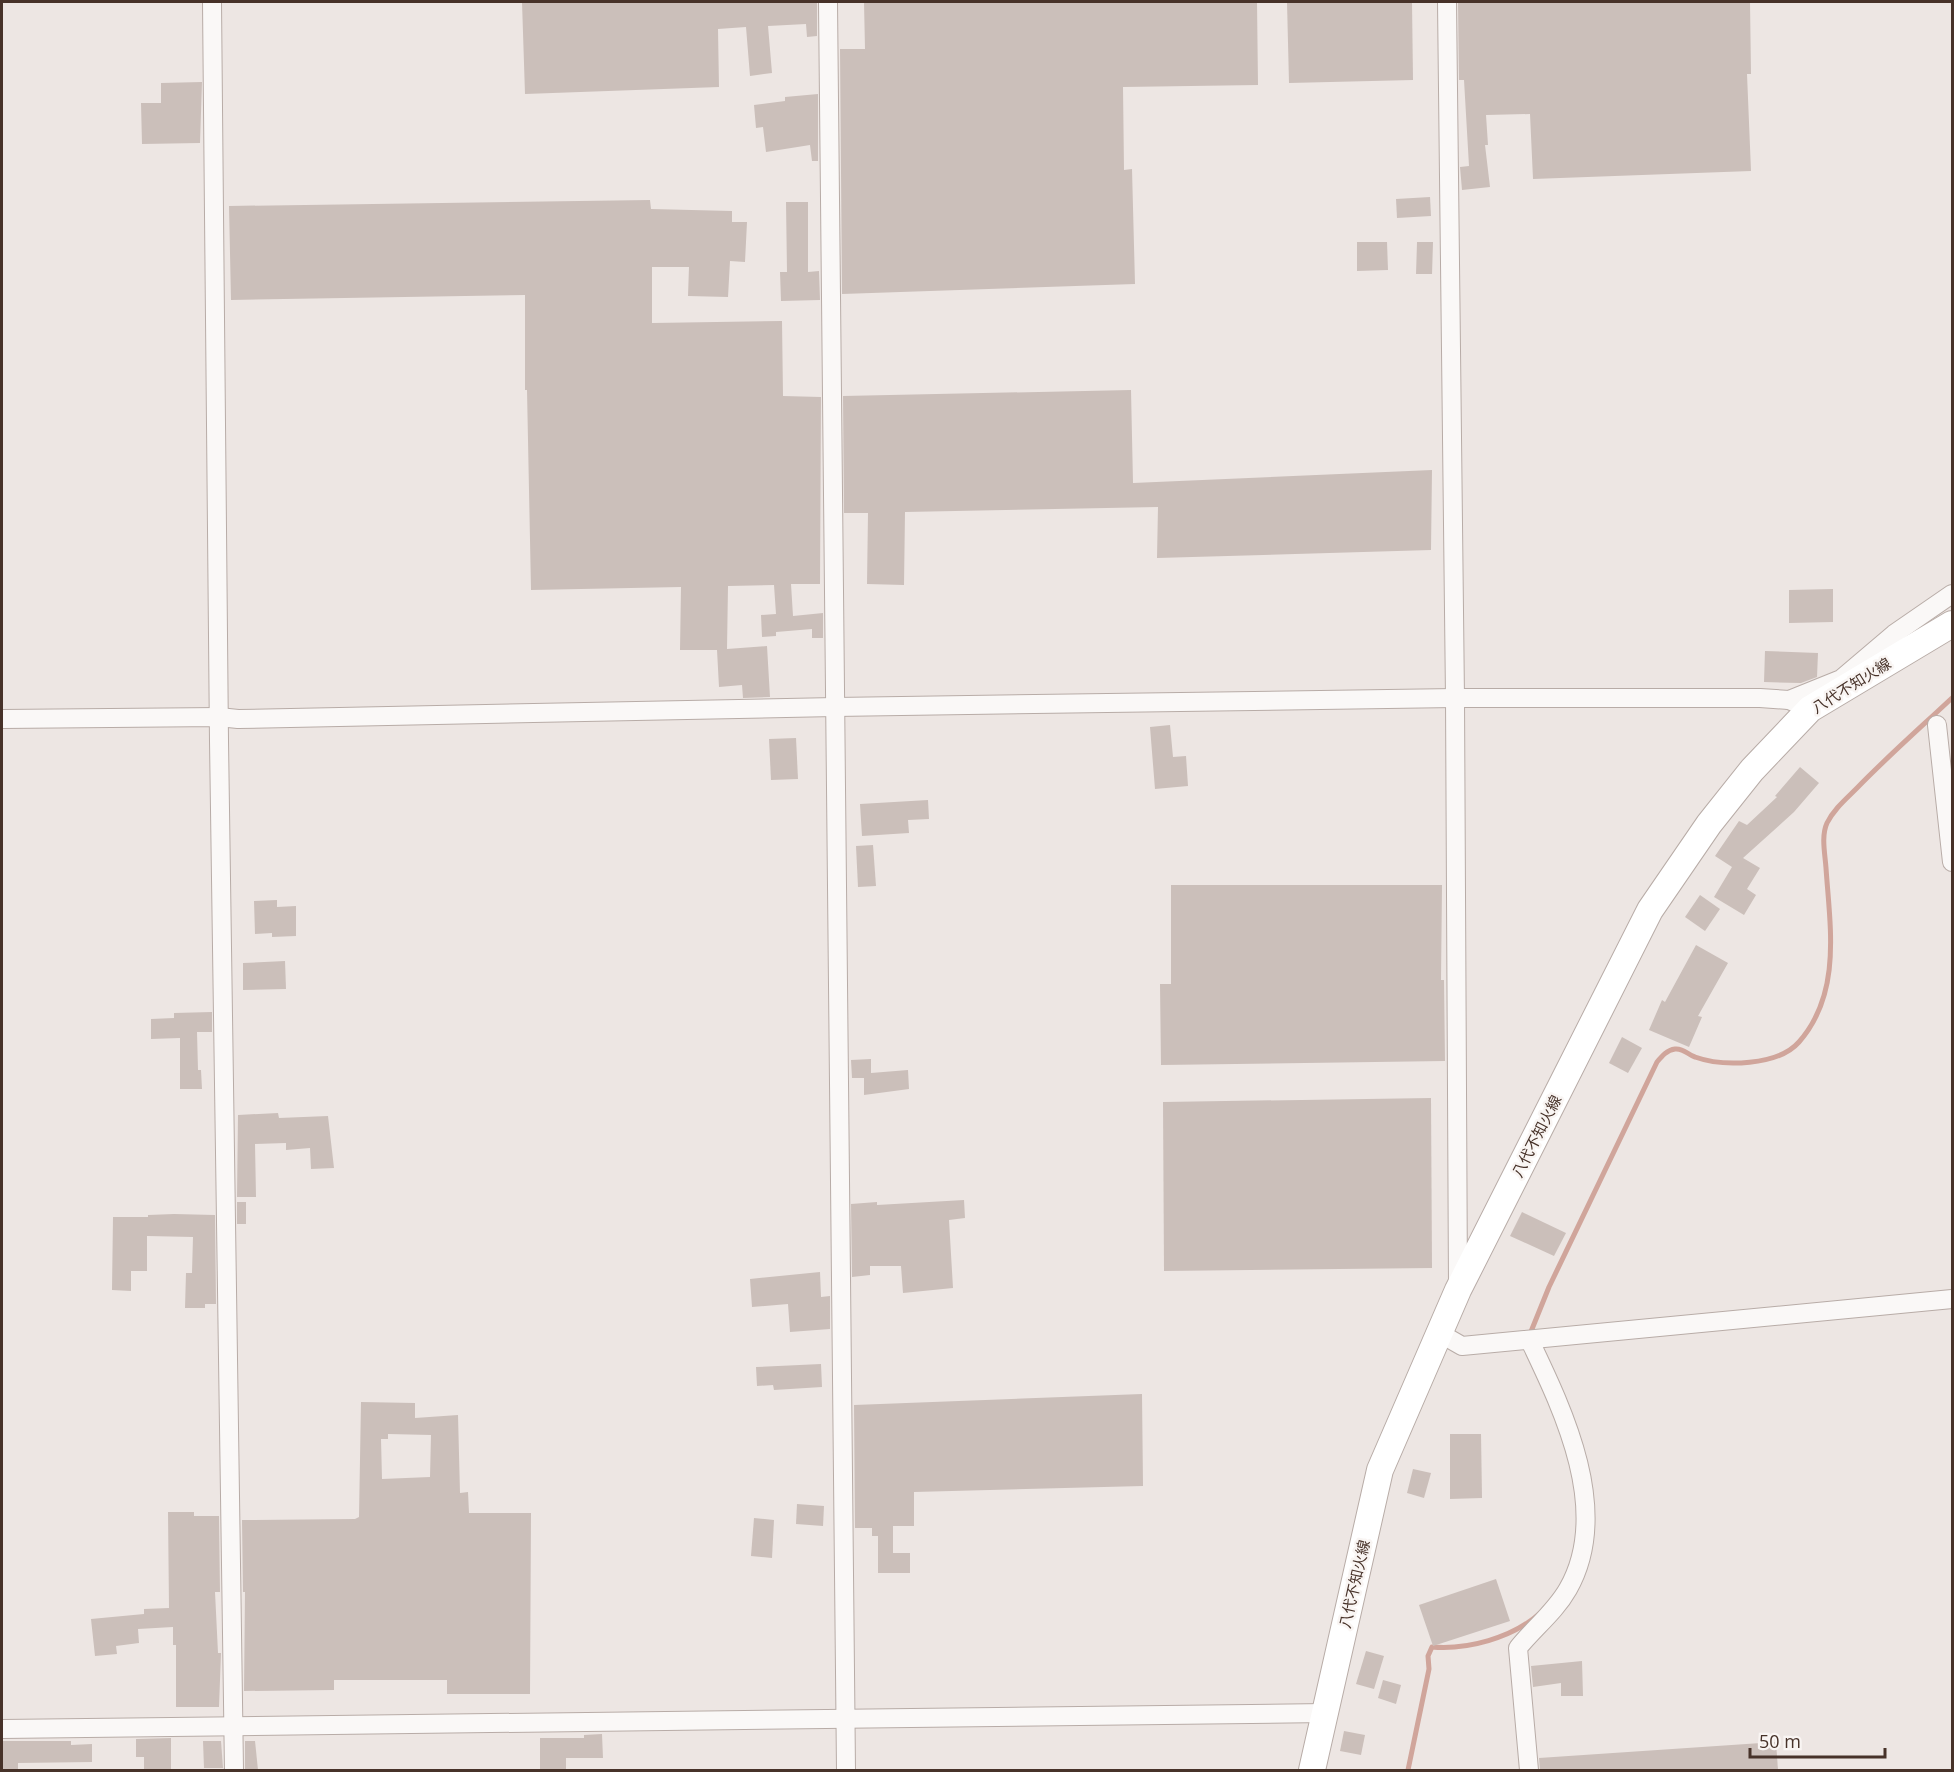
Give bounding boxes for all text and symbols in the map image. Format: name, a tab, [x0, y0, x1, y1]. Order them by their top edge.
street label: 八代不知火線	[1808, 653, 1894, 717]
street label: 八代不知火線	[1507, 1091, 1565, 1181]
street label: 八代不知火線	[1334, 1538, 1374, 1630]
scale bar	[1750, 1721, 1885, 1759]
text: 50 m	[1759, 1729, 1801, 1753]

